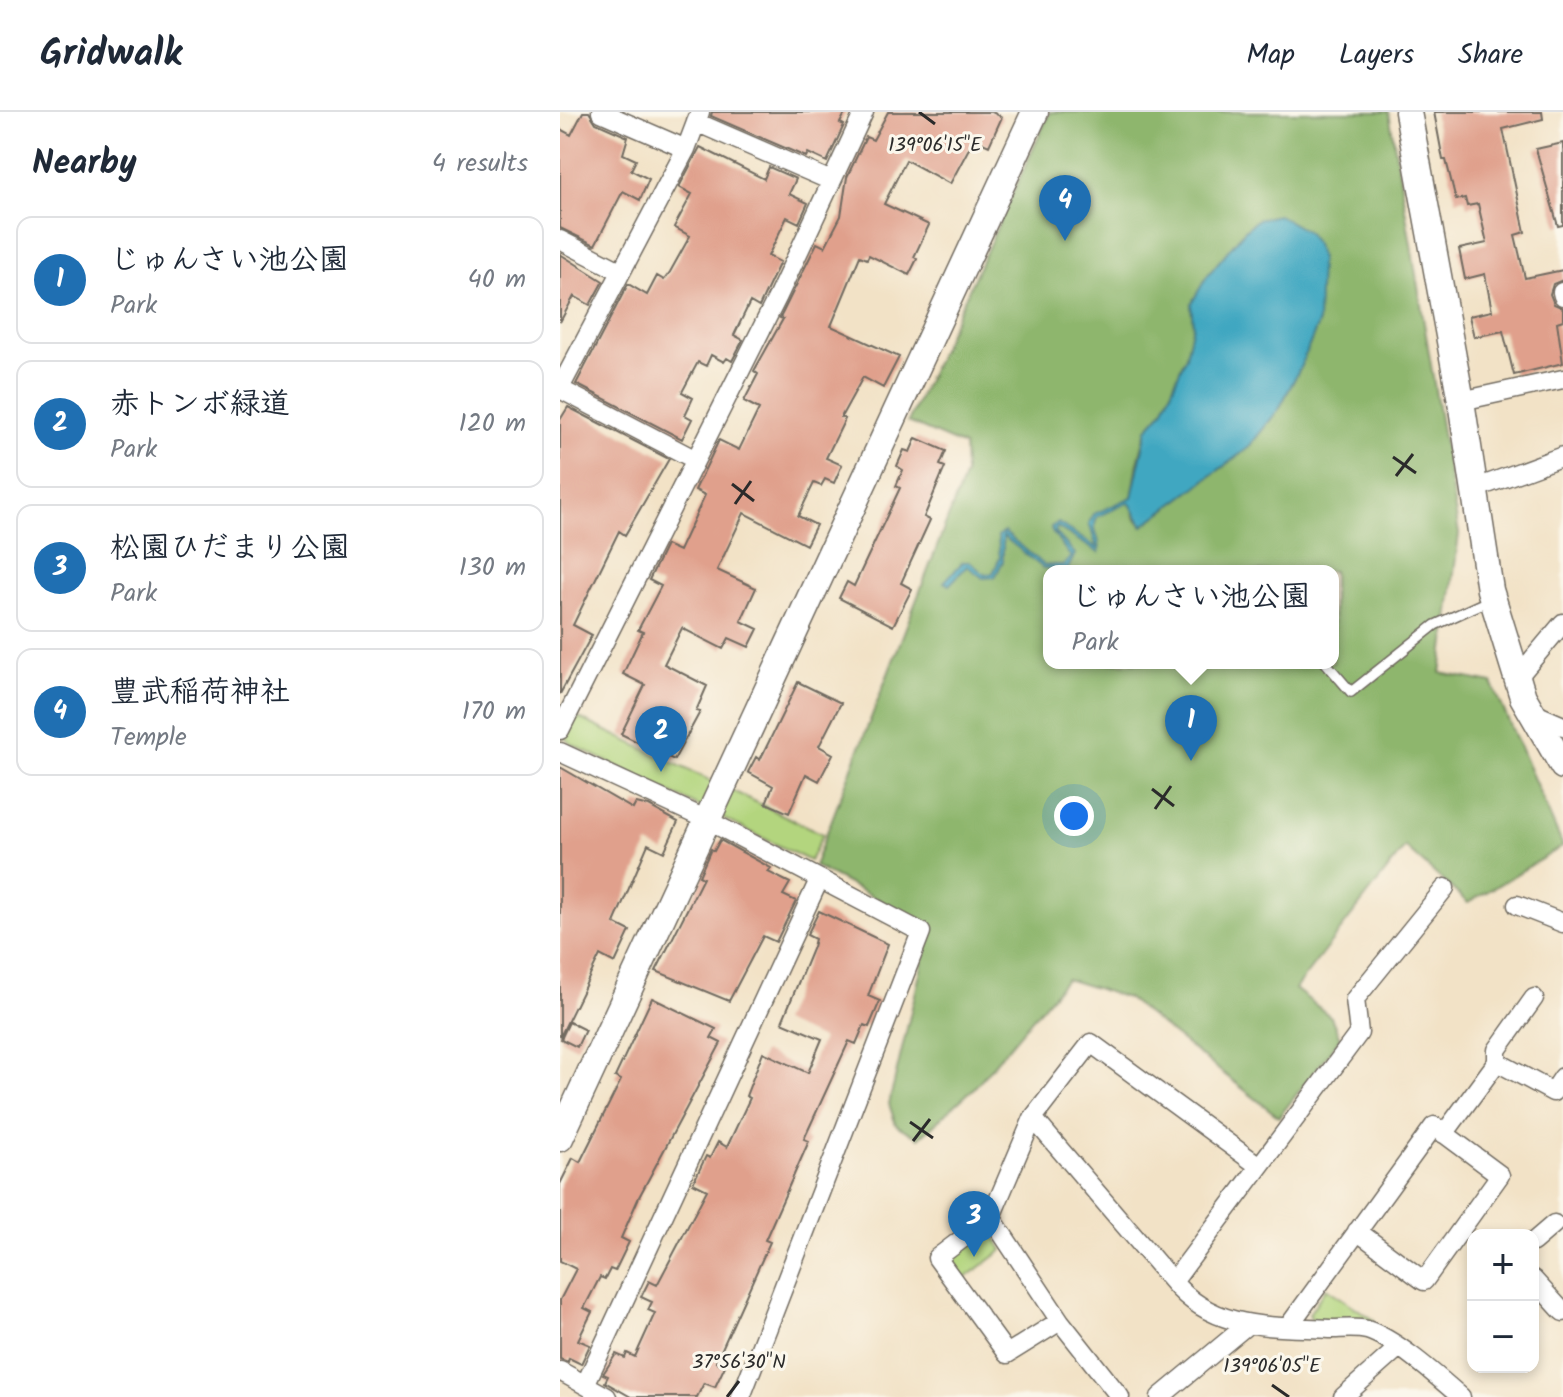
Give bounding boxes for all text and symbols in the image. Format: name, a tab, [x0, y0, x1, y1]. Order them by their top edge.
text: Gridwalk	[40, 25, 182, 85]
text: Map	[1246, 33, 1295, 78]
text: Layers	[1339, 33, 1414, 78]
text: Share	[1458, 33, 1523, 78]
text: 139°06'15"E	[888, 130, 983, 162]
text: Nearby	[32, 137, 137, 191]
text: 4 results	[432, 143, 528, 185]
pin: 4	[1039, 175, 1091, 241]
text: じゅんさい池公園	[110, 237, 349, 285]
text: 1	[56, 259, 64, 301]
text: 40 m	[468, 259, 526, 301]
text: Park	[110, 285, 157, 327]
text: 赤トンボ緑道	[110, 381, 290, 429]
text: 2	[52, 403, 68, 445]
text: 120 m	[459, 403, 526, 445]
text: Park	[110, 429, 157, 471]
text: 松園ひだまり公園	[110, 525, 350, 573]
text: 3	[53, 547, 67, 589]
text: 130 m	[459, 547, 526, 589]
popup	[1043, 565, 1339, 669]
text: Park	[110, 573, 157, 615]
text: じゅんさい池公園	[1072, 574, 1310, 622]
text: Park	[1072, 622, 1119, 664]
text: 豊武稲荷神社	[110, 669, 290, 717]
text: 4	[53, 691, 67, 733]
text: 170 m	[462, 691, 526, 733]
pin: 1	[1165, 695, 1217, 761]
pin: 2	[635, 706, 687, 772]
text: Temple	[110, 717, 187, 759]
your location	[1054, 796, 1094, 836]
pin: 3	[948, 1191, 1000, 1257]
map controls	[1467, 1229, 1539, 1373]
button: +	[1467, 1229, 1539, 1301]
button: −	[1467, 1301, 1539, 1373]
text: 37°56'30"N	[692, 1347, 786, 1379]
text: 139°06'05"E	[1223, 1351, 1322, 1383]

